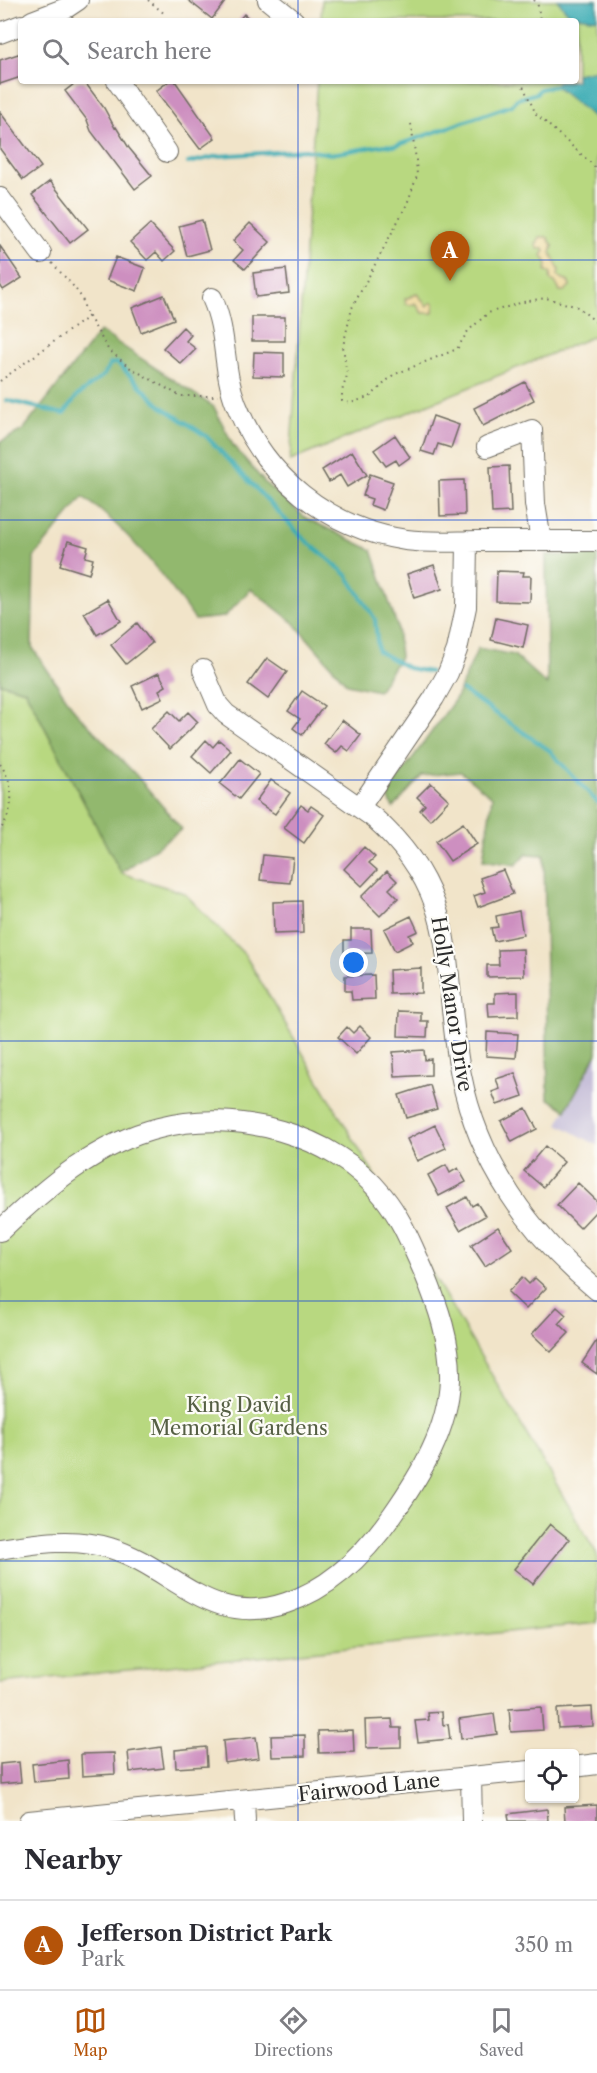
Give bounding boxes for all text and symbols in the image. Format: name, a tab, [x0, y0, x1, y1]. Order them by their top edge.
search box	[18, 18, 579, 84]
icon: search	[39, 35, 72, 68]
text: Search here	[87, 38, 212, 65]
pin: A	[430, 232, 470, 281]
street label: Holly Manor Drive	[426, 915, 478, 1093]
your location	[339, 948, 368, 977]
park label: King David Memorial Gardens	[150, 1393, 328, 1440]
map controls	[525, 1749, 579, 1803]
button: locate	[525, 1749, 579, 1803]
street label: Fairwood Lane	[297, 1768, 441, 1806]
text: Nearby	[24, 1844, 122, 1876]
text: Jefferson District Park	[81, 1920, 332, 1947]
text: A	[36, 1933, 51, 1957]
text: 350 m	[515, 1933, 573, 1957]
text: Park	[81, 1947, 124, 1971]
tab: Map	[73, 2004, 108, 2060]
tab: Directions	[254, 2004, 333, 2060]
tab: Saved	[479, 2004, 524, 2060]

